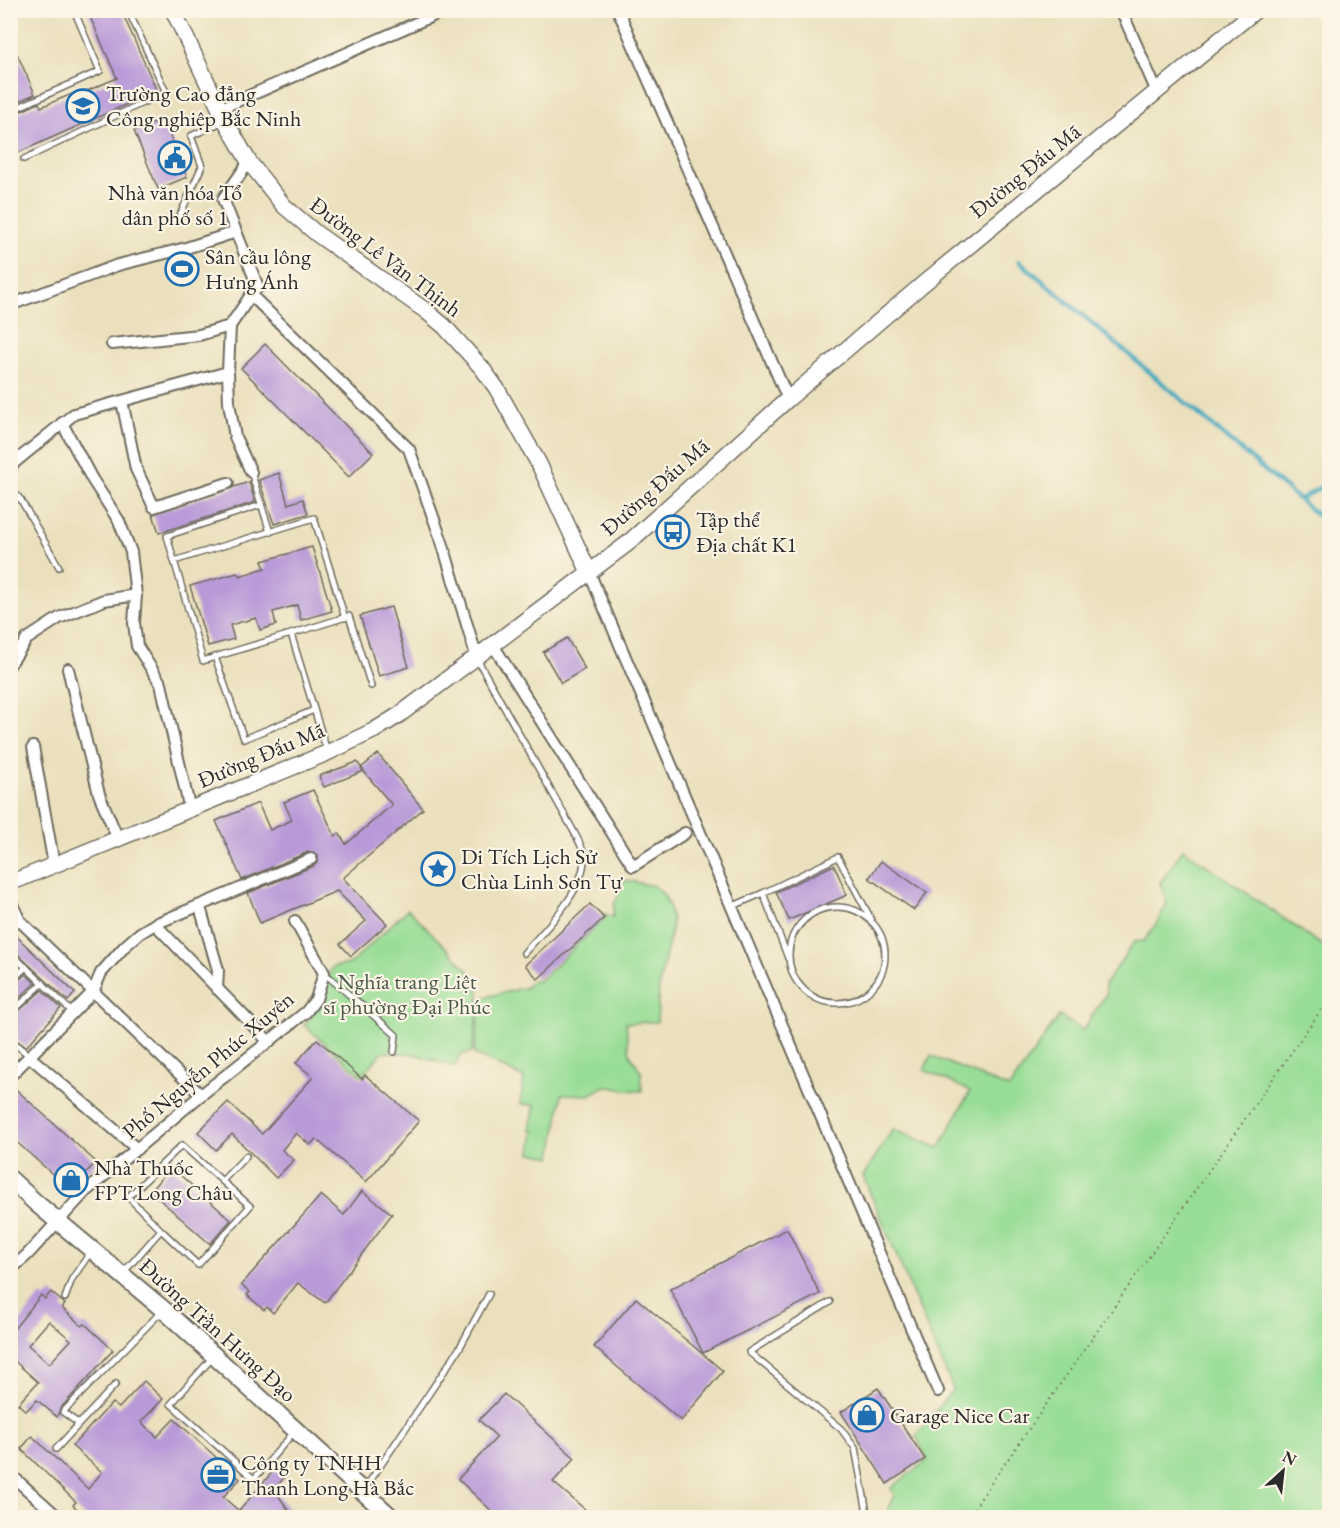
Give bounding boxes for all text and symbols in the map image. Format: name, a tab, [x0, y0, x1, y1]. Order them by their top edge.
place label: Trường Cao đẳng Công nghiệp Bắc Ninh	[106, 79, 301, 133]
school or university icon: Trường Cao đẳng Công nghiệp Bắc Ninh	[65, 88, 101, 124]
street label: Đường Đấu Mã	[963, 117, 1087, 225]
public building icon: Nhà văn hóa Tổ dân phố số 1	[157, 140, 193, 176]
place label: Nhà văn hóa Tổ dân phố số 1	[108, 178, 242, 232]
street label: Đường Lê Văn Thịnh	[304, 190, 468, 324]
place label: Sân cầu lông Hưng Ánh	[205, 242, 311, 296]
sports icon: Sân cầu lông Hưng Ánh	[164, 251, 200, 287]
street label: Đường Đấu Mã	[594, 432, 716, 542]
place label: Tập thể Địa chất K1	[696, 505, 797, 559]
bus stop icon: Tập thể Địa chất K1	[655, 514, 691, 550]
street label: Đường Đấu Mã	[193, 715, 329, 795]
place label: Di Tích Lịch Sử Chùa Linh Sơn Tự	[461, 842, 623, 896]
place icon: Di Tích Lịch Sử Chùa Linh Sơn Tự	[420, 851, 456, 887]
park label: Nghĩa trang Liệt sĩ phường Đại Phúc	[323, 967, 491, 1021]
street label: Phố Nguyễn Phúc Xuyên	[116, 984, 300, 1145]
place label: Nhà Thuốc FPT Long Châu	[94, 1153, 234, 1207]
shop icon: Nhà Thuốc FPT Long Châu	[53, 1162, 89, 1198]
street label: Đường Trần Hưng Đạo	[133, 1252, 303, 1409]
shop icon: Garage Nice Car	[849, 1397, 885, 1433]
place label: Garage Nice Car	[890, 1401, 1030, 1430]
north arrow	[1253, 1441, 1313, 1501]
text: N	[1279, 1446, 1300, 1470]
place label: Công ty TNHH Thanh Long Hà Bắc	[241, 1448, 414, 1502]
office icon: Công ty TNHH Thanh Long Hà Bắc	[200, 1457, 236, 1493]

